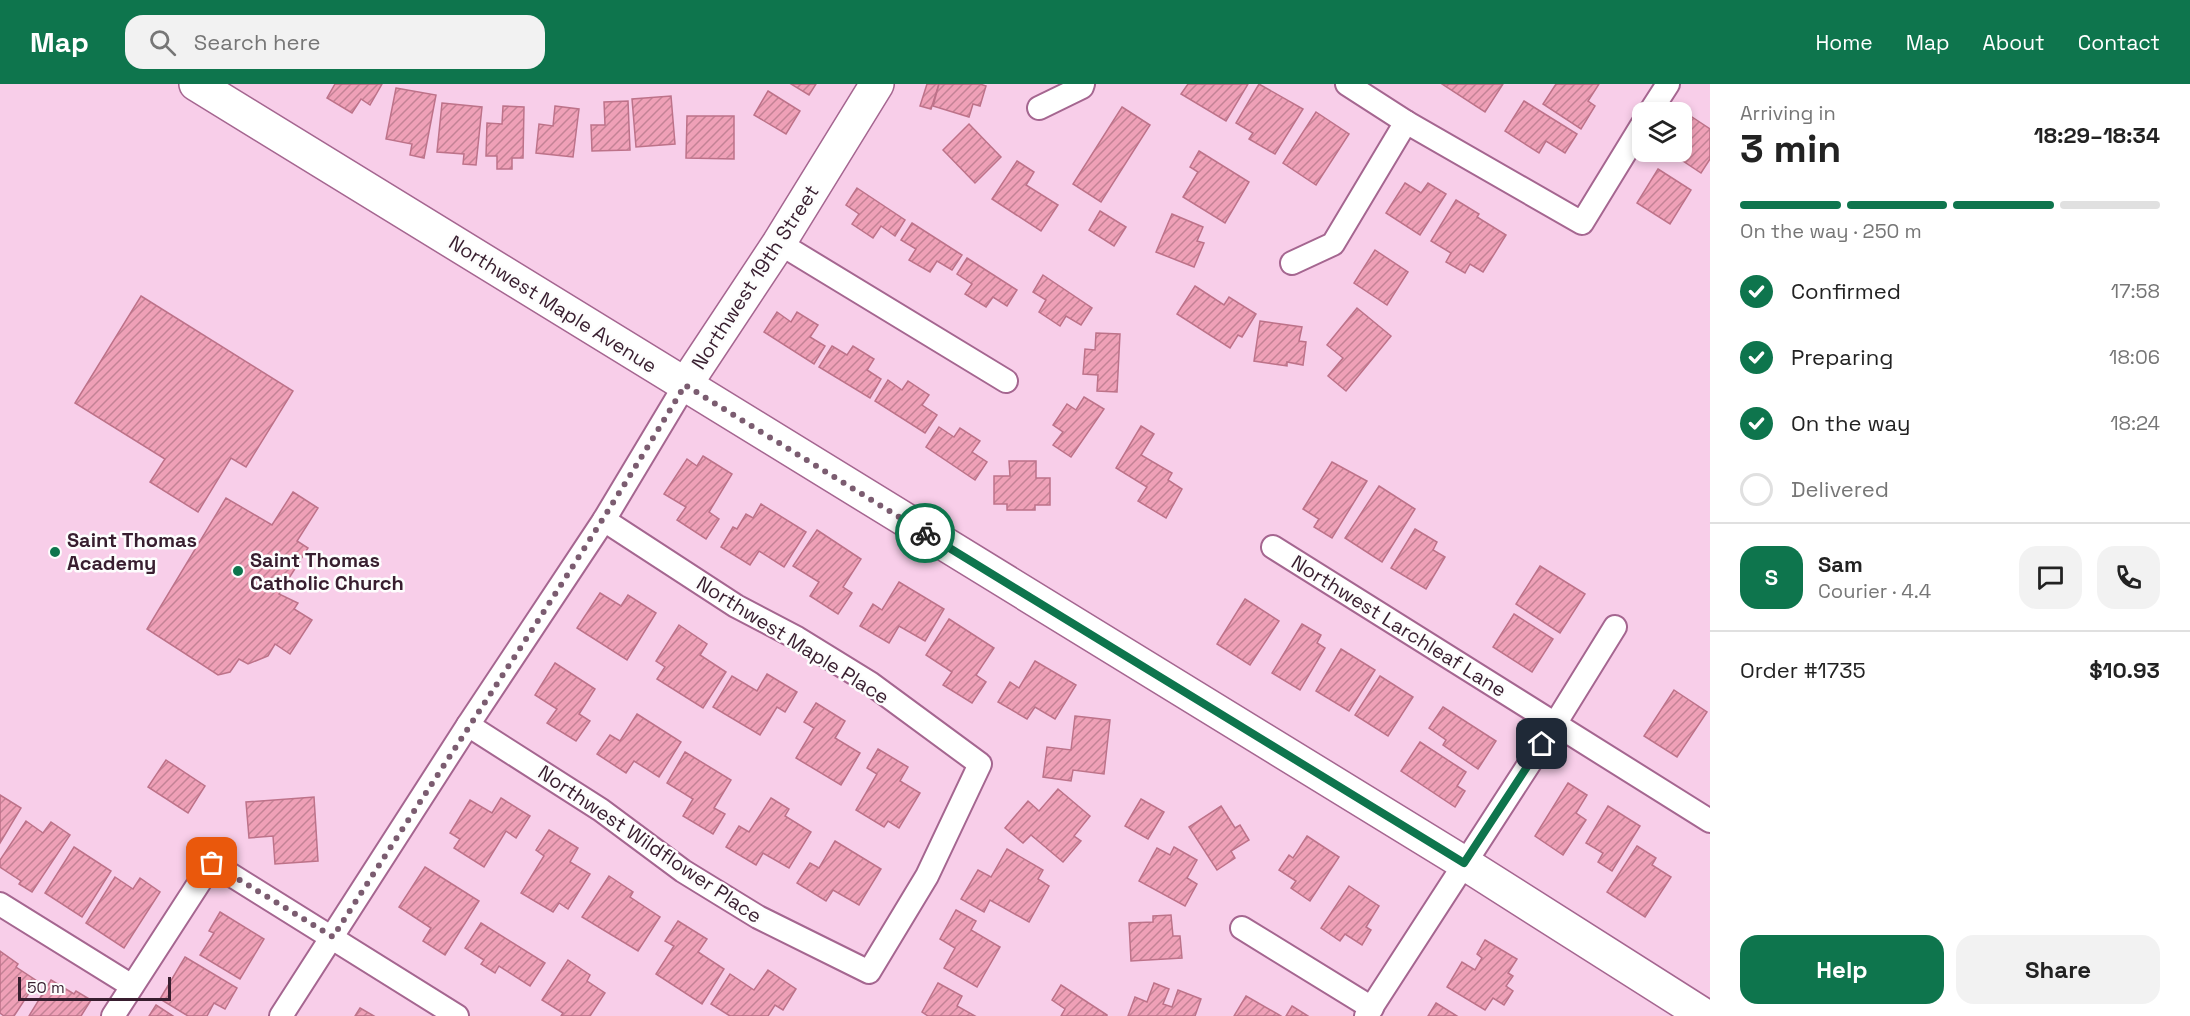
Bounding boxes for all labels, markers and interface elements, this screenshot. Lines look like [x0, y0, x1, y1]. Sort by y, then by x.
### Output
search box [125, 15, 545, 69]
text: Map [30, 24, 89, 60]
icon: search [146, 26, 179, 59]
text: Search here [194, 28, 321, 56]
text: Home [1815, 29, 1873, 56]
text: Map [1906, 29, 1950, 56]
text: About [1983, 29, 2045, 56]
text: Contact [2078, 29, 2160, 56]
text: Arriving in [1740, 100, 1836, 126]
map controls [1632, 102, 1692, 162]
button: layers [1632, 102, 1692, 162]
text: 18:29–18:34 [2034, 121, 2160, 149]
text: 3 min [1740, 124, 1841, 173]
street label: Northwest 19th Street [686, 180, 824, 374]
text: On the way · 250 m [1740, 218, 1922, 244]
street label: Northwest Maple Avenue [444, 229, 662, 379]
icon: check [1740, 275, 1773, 308]
text: Confirmed [1791, 277, 1901, 305]
text: 17:58 [2111, 278, 2160, 304]
icon: check [1740, 341, 1773, 374]
text: Preparing [1791, 343, 1893, 371]
text: 18:06 [2109, 344, 2160, 370]
icon: check [1740, 407, 1773, 440]
text: On the way [1791, 409, 1910, 437]
text: 18:24 [2110, 410, 2160, 436]
text: Delivered [1791, 475, 1889, 503]
courier [895, 503, 955, 563]
icon: bike [909, 517, 942, 550]
place label: Saint Thomas Academy [67, 527, 197, 576]
marker: Saint Thomas Academy [48, 545, 62, 559]
button: chat [2019, 546, 2082, 609]
button: phone [2097, 546, 2160, 609]
place label: Saint Thomas Catholic Church [250, 547, 404, 596]
street label: Northwest Larchleaf Lane [1287, 549, 1511, 703]
text: Sam [1818, 550, 1863, 578]
text: S [1765, 563, 1778, 591]
marker: Saint Thomas Catholic Church [231, 564, 245, 578]
street label: Northwest Maple Place [692, 570, 894, 710]
text: Courier · 4.4 [1818, 578, 1931, 604]
text: Order #1735 [1740, 656, 1866, 684]
text: $10.93 [2089, 656, 2160, 684]
pin [1516, 718, 1567, 769]
icon: home [1525, 727, 1558, 760]
street label: Northwest Wildflower Place [533, 759, 767, 929]
pin [186, 837, 237, 888]
icon: bag [195, 846, 228, 879]
button: Help [1740, 935, 1944, 1004]
button: Share [1956, 935, 2160, 1004]
scale bar [18, 974, 171, 1002]
text: 50 m [27, 977, 65, 998]

